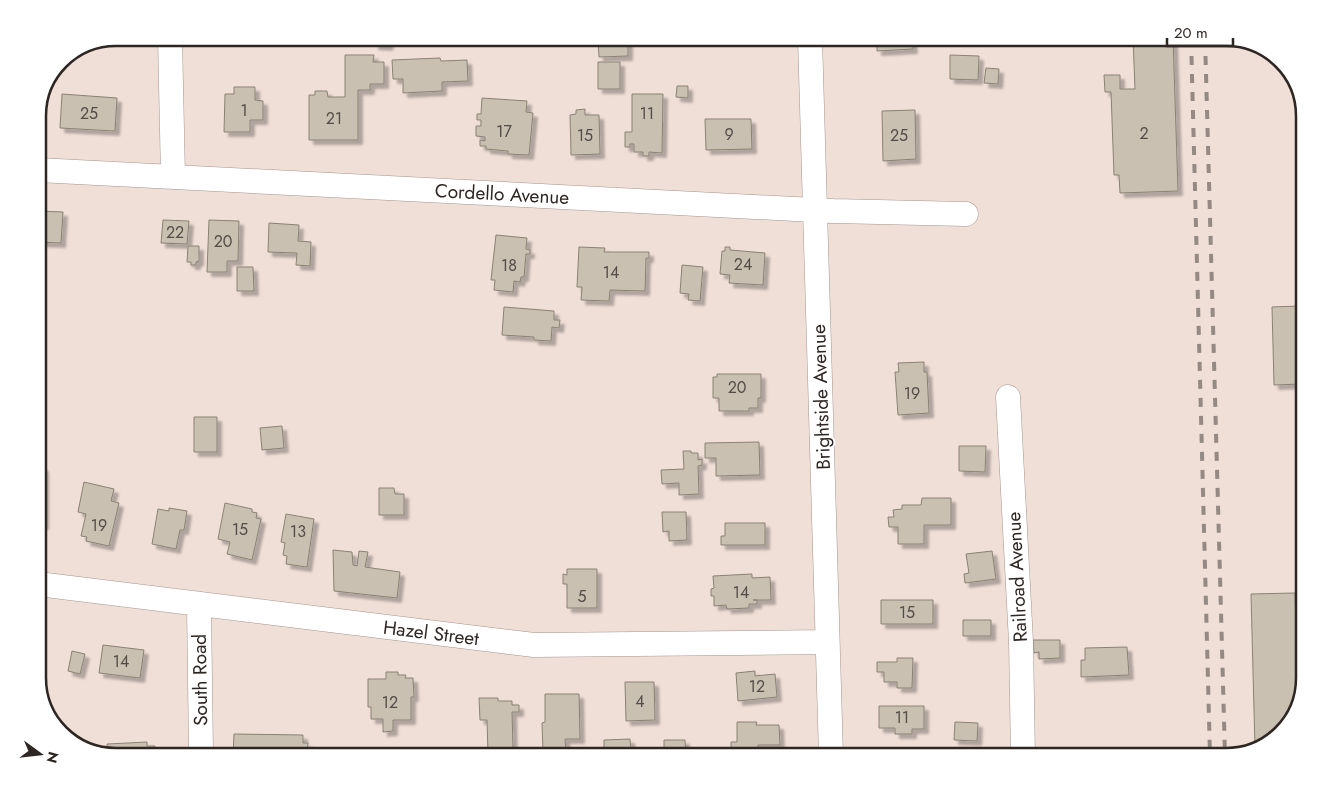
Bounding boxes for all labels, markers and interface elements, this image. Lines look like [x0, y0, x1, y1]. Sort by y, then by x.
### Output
scale bar [1167, 15, 1233, 47]
text: 20 m [1174, 22, 1208, 44]
house number: 1 [240, 99, 248, 122]
house number: 25 [80, 102, 98, 125]
house number: 11 [640, 102, 654, 125]
house number: 21 [326, 107, 342, 130]
house number: 17 [496, 120, 512, 143]
house number: 2 [1139, 122, 1149, 145]
house number: 9 [724, 123, 734, 146]
house number: 15 [577, 124, 593, 147]
house number: 25 [890, 124, 908, 147]
street label: Cordello Avenue [434, 177, 570, 211]
house number: 22 [166, 221, 184, 244]
house number: 20 [214, 230, 232, 253]
house number: 24 [734, 253, 752, 276]
house number: 18 [501, 254, 517, 277]
house number: 14 [603, 261, 619, 284]
street label: Brightside Avenue [805, 324, 837, 470]
house number: 20 [728, 376, 746, 399]
house number: 19 [904, 382, 920, 405]
street label: Railroad Avenue [1000, 511, 1034, 643]
house number: 19 [91, 514, 107, 537]
house number: 15 [232, 518, 248, 541]
house number: 13 [290, 520, 306, 543]
house number: 14 [733, 581, 749, 604]
house number: 5 [577, 585, 587, 608]
house number: 15 [899, 601, 915, 624]
street label: Hazel Street [382, 614, 481, 652]
street label: South Road [186, 634, 214, 726]
house number: 14 [113, 650, 129, 673]
house number: 12 [749, 675, 765, 698]
house number: 4 [635, 690, 645, 713]
house number: 12 [382, 691, 398, 714]
house number: 11 [895, 706, 909, 729]
north arrow [15, 729, 65, 779]
text: N [41, 749, 64, 765]

